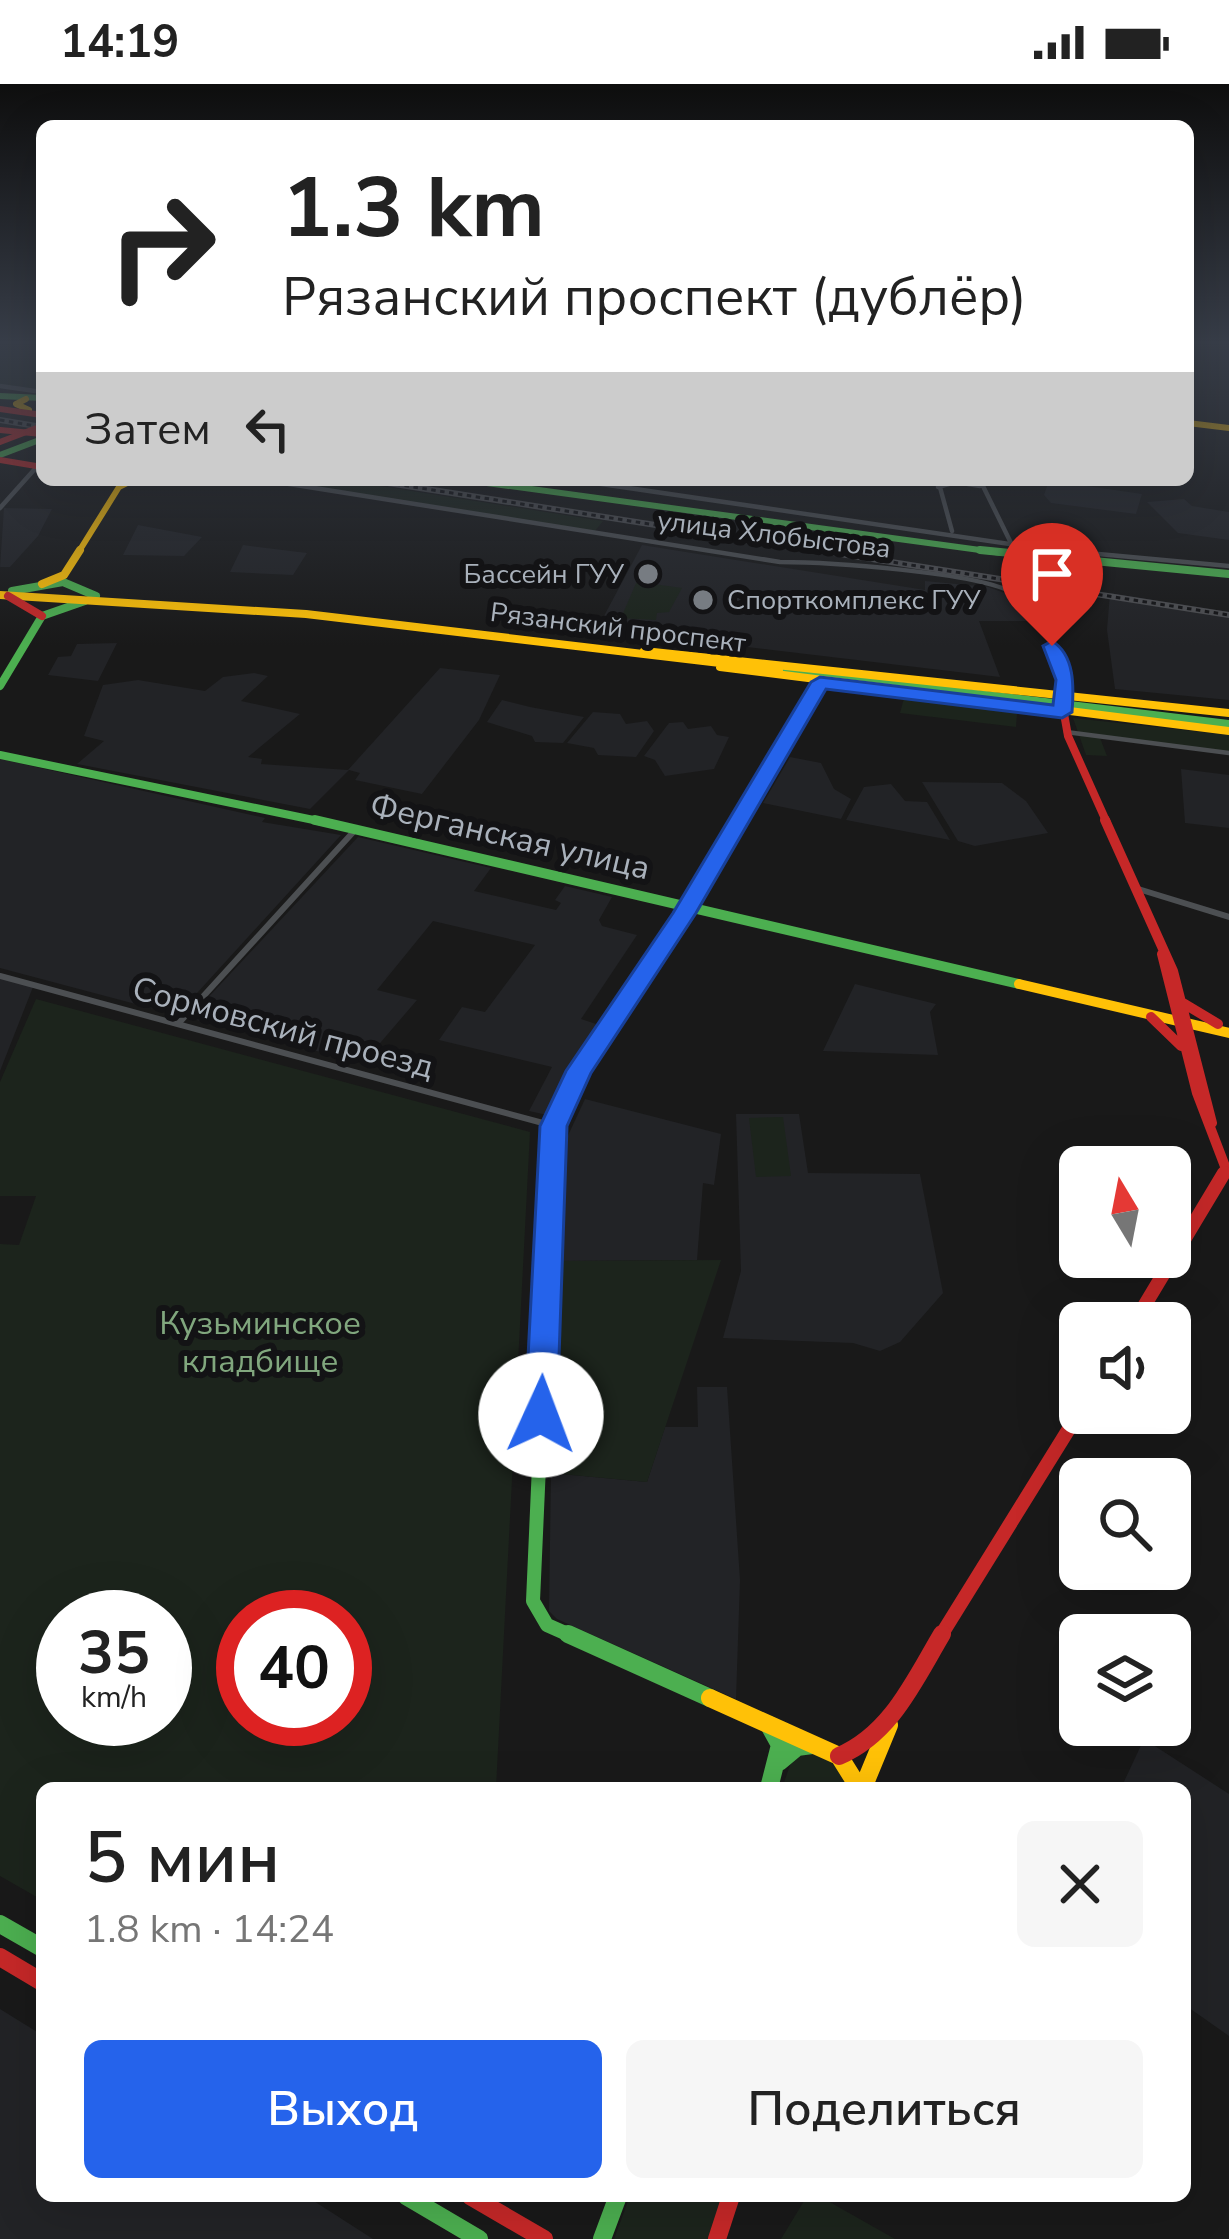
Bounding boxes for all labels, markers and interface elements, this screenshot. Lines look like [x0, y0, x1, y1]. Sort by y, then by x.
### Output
text: 14:19 [60, 12, 179, 73]
text: 1.3 km [282, 151, 545, 266]
icon: right [84, 168, 240, 324]
text: Рязанский проспект (дублёр) [282, 260, 1027, 334]
icon: left [235, 396, 301, 462]
text: Затем [84, 399, 211, 460]
street label: улица Хлобыстова [655, 502, 893, 568]
pin [1001, 523, 1103, 646]
icon: arrive [1019, 541, 1085, 607]
place label: Бассейн ГУУ [464, 556, 625, 593]
marker: Бассейн ГУУ [635, 561, 661, 587]
place label: Спорткомплекс ГУУ [727, 582, 981, 619]
marker: Спорткомплекс ГУУ [690, 587, 716, 613]
street label: Рязанский проспект [488, 594, 748, 662]
street label: Ферганская улица [366, 783, 654, 891]
street label: Сормовский проезд [127, 966, 439, 1090]
north arrow [1059, 1146, 1191, 1278]
map controls [1059, 1146, 1191, 1746]
park label: Кузьминское кладбище [159, 1301, 361, 1384]
button: sound [1059, 1302, 1191, 1434]
position arrow [478, 1352, 604, 1478]
button: search [1059, 1458, 1191, 1590]
speed limit sign: 40 [216, 1590, 372, 1746]
text: 35 [78, 1612, 150, 1694]
button: layers [1059, 1614, 1191, 1746]
text: km/h [81, 1677, 147, 1718]
text: 5 мин [84, 1809, 280, 1907]
button: close [1017, 1821, 1143, 1947]
text: 1.8 km · 14:24 [84, 1903, 334, 1956]
button: Выход [84, 2040, 602, 2178]
button: Поделиться [626, 2040, 1143, 2178]

